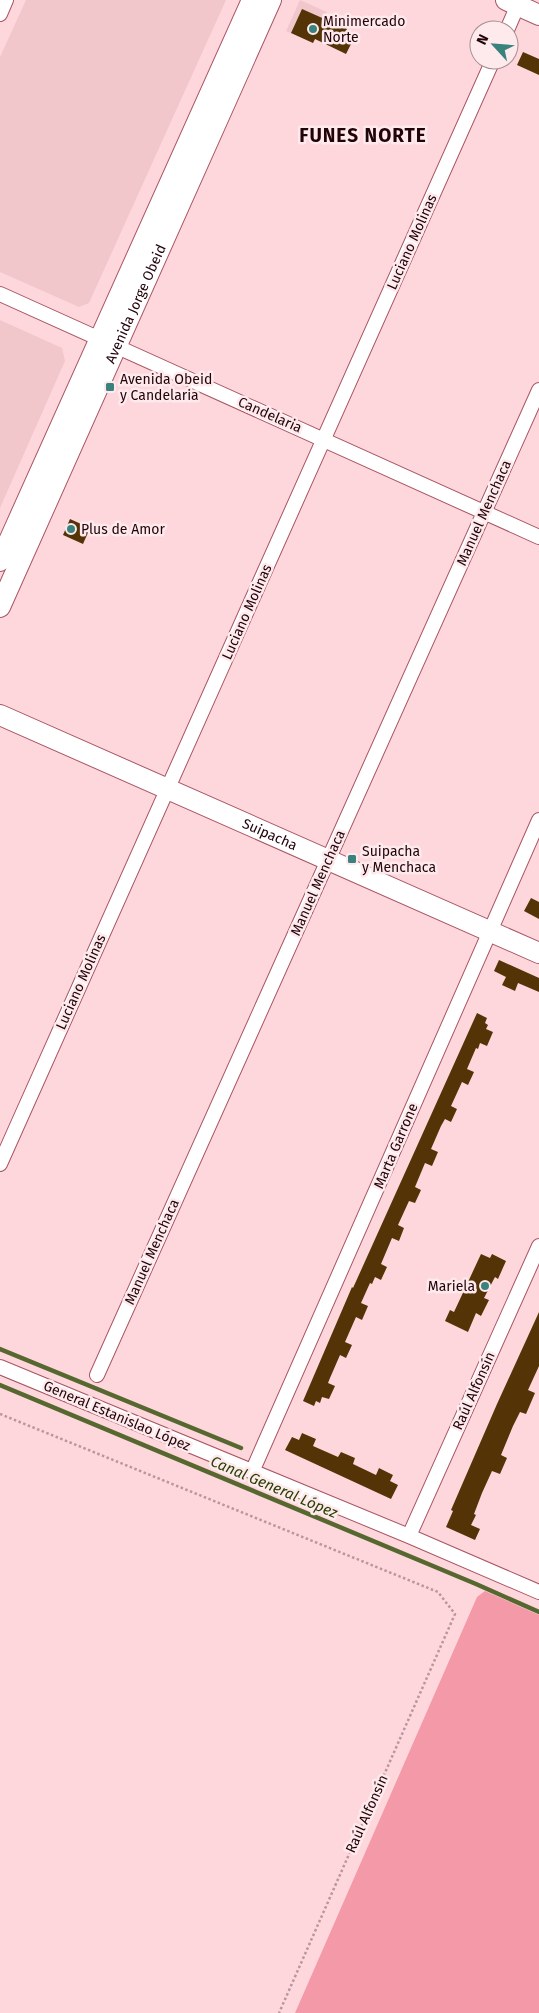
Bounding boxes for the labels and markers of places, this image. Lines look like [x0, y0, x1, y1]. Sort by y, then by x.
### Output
place label: Minimercado Norte [323, 13, 405, 46]
marker: Minimercado Norte [307, 23, 319, 35]
place label: Avenida Obeid y Candelaria [120, 371, 212, 404]
marker: Avenida Obeid y Candelaria [104, 381, 116, 393]
place label: Plus de Amor [81, 521, 165, 538]
marker: Plus de Amor [65, 523, 77, 535]
place label: Suipacha y Menchaca [362, 843, 436, 876]
marker: Suipacha y Menchaca [346, 853, 358, 865]
place label: Mariela [428, 1278, 475, 1295]
marker: Mariela [479, 1280, 491, 1292]

